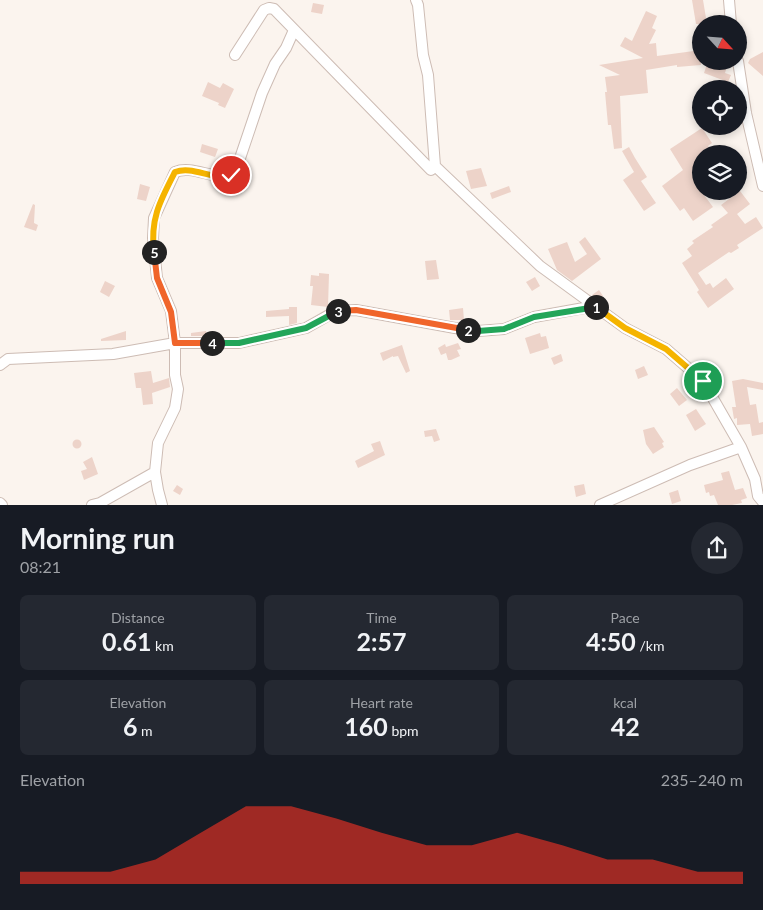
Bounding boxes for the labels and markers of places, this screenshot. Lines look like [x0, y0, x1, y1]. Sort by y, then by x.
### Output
pin [210, 154, 252, 196]
pin: 5 [142, 240, 166, 264]
pin: 1 [584, 294, 608, 320]
pin: 3 [326, 298, 350, 324]
pin: 2 [456, 318, 480, 342]
pin: 4 [200, 330, 224, 356]
pin [682, 360, 724, 402]

